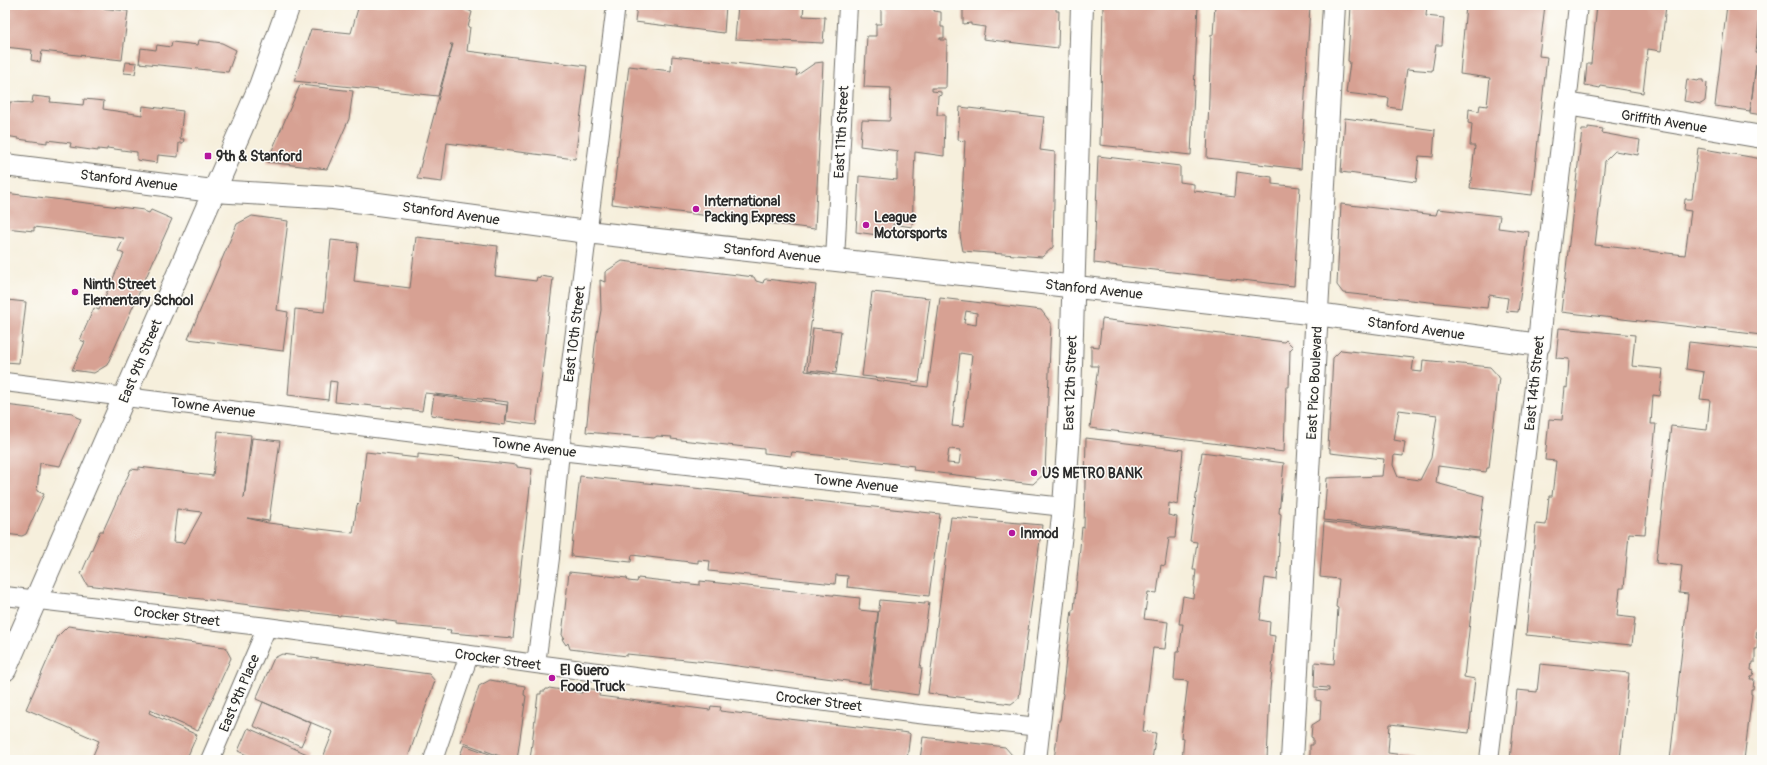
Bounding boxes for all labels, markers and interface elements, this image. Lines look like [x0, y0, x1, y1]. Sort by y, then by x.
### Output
street label: East 11th Street [831, 85, 852, 179]
street label: Griffith Avenue [1620, 106, 1708, 137]
place label: 9th & Stanford [216, 148, 302, 165]
marker: 9th & Stanford [203, 151, 213, 161]
street label: Stanford Avenue [79, 166, 179, 195]
place label: International Packing Express [704, 193, 796, 226]
street label: Stanford Avenue [401, 198, 501, 229]
marker: International Packing Express [691, 204, 701, 214]
place label: League Motorsports [874, 209, 948, 242]
marker: League Motorsports [861, 220, 871, 230]
street label: Stanford Avenue [722, 240, 822, 267]
place label: Ninth Street Elementary School [83, 276, 194, 309]
street label: Stanford Avenue [1044, 276, 1144, 303]
street label: East 10th Street [560, 285, 589, 383]
marker: Ninth Street Elementary School [70, 287, 80, 297]
street label: Stanford Avenue [1366, 313, 1466, 344]
street label: East 9th Street [115, 317, 166, 406]
street label: East Pico Boulevard [1303, 326, 1326, 440]
street label: East 14th Street [1521, 334, 1548, 431]
street label: East 12th Street [1060, 335, 1081, 431]
street label: Towne Avenue [170, 394, 256, 421]
street label: Towne Avenue [491, 434, 577, 461]
place label: US METRO BANK [1042, 465, 1143, 482]
marker: US METRO BANK [1029, 468, 1039, 478]
street label: Towne Avenue [813, 471, 899, 496]
place label: Inmod [1020, 525, 1059, 542]
marker: Inmod [1007, 528, 1017, 538]
street label: Crocker Street [133, 603, 221, 630]
street label: Crocker Street [454, 645, 542, 674]
street label: East 9th Place [215, 652, 263, 735]
place label: El Guero Food Truck [560, 662, 625, 695]
marker: El Guero Food Truck [547, 673, 557, 683]
street label: Crocker Street [775, 688, 863, 715]

